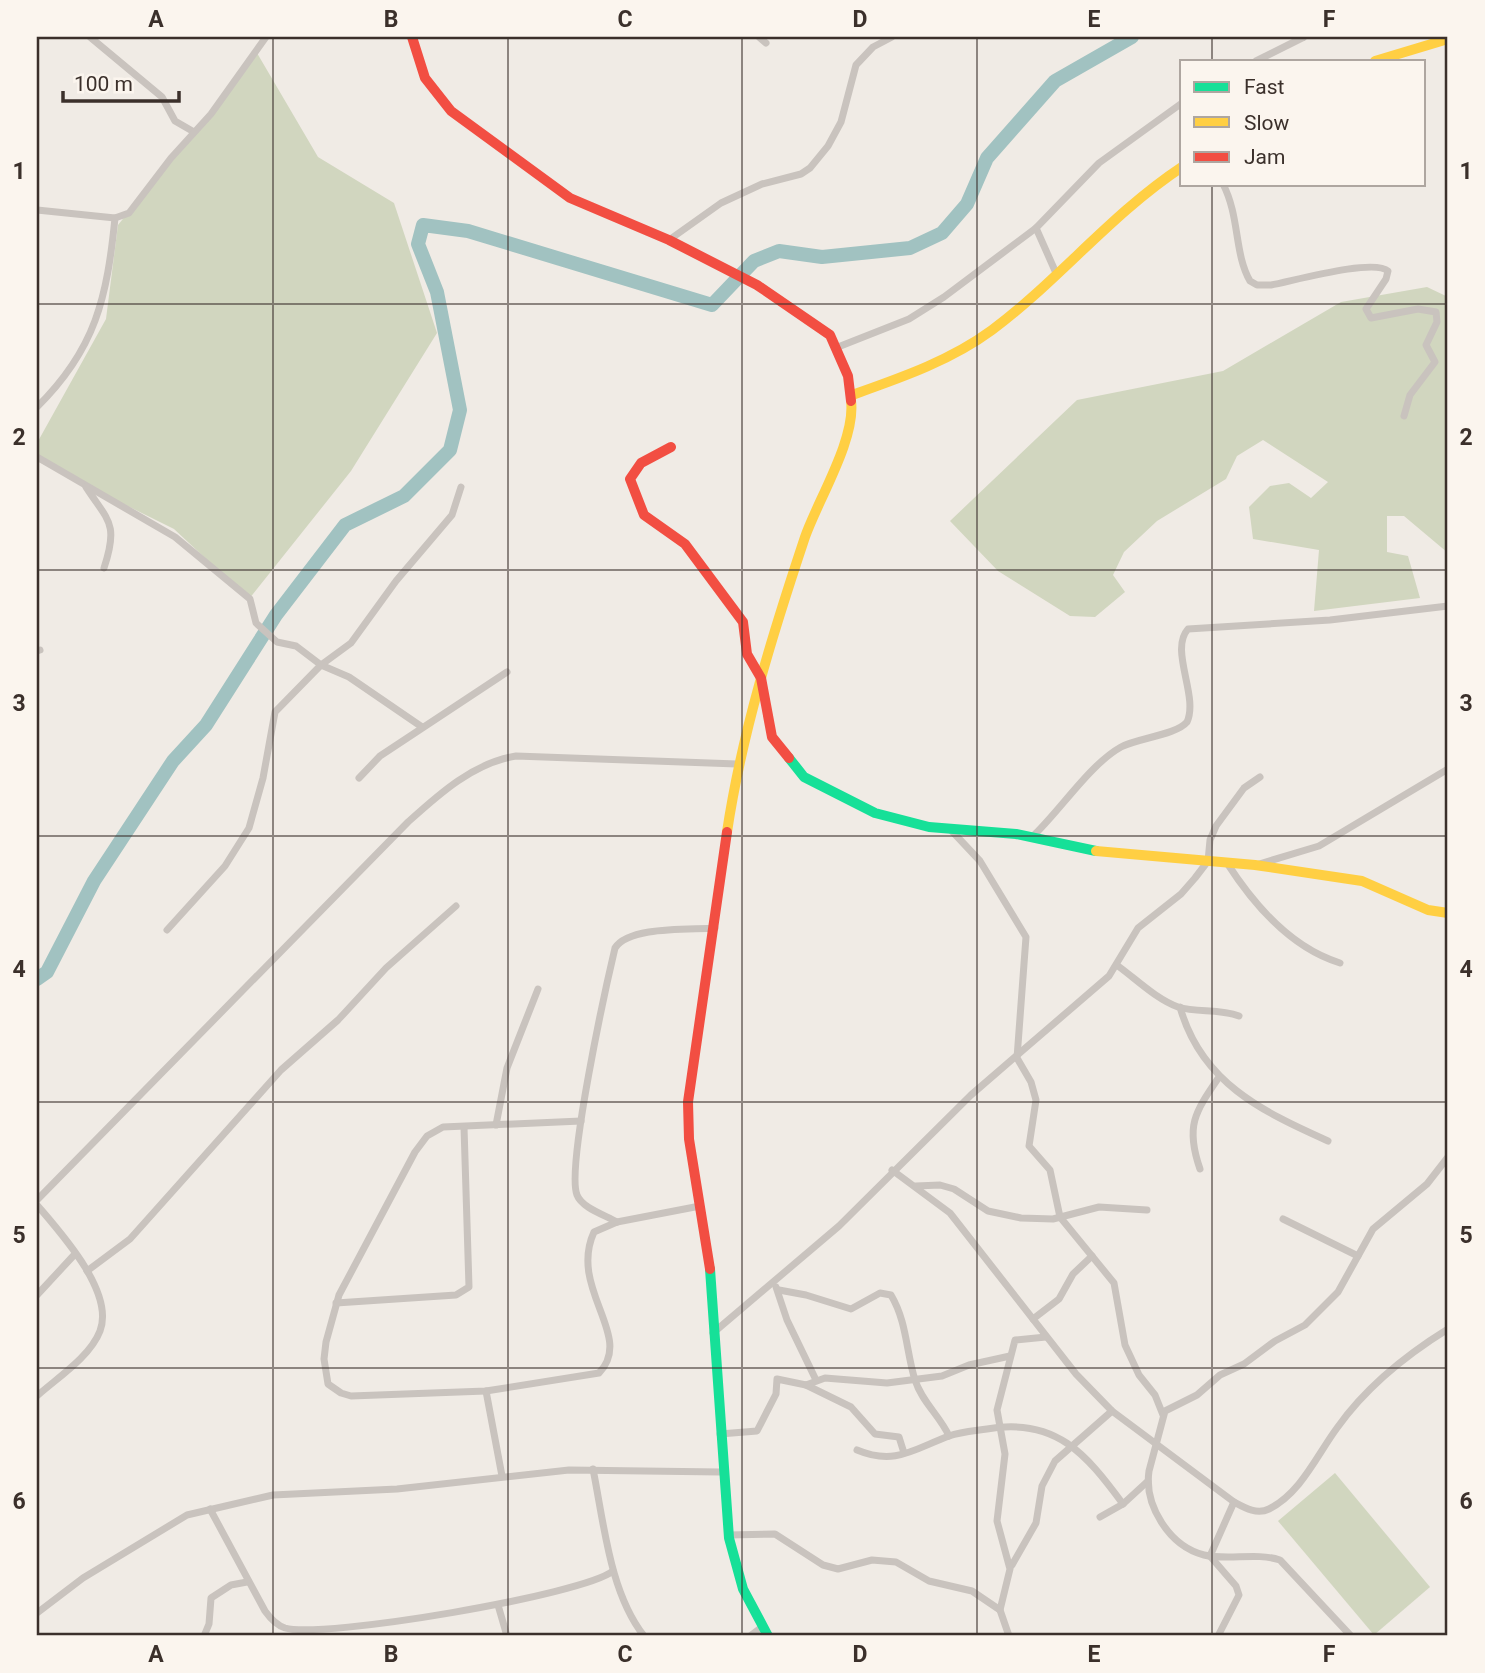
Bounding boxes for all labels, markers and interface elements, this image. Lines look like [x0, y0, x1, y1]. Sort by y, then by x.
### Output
text: A [148, 6, 164, 33]
text: B [384, 6, 398, 33]
text: C [617, 6, 633, 33]
text: D [853, 6, 867, 33]
text: E [1088, 6, 1101, 33]
text: F [1323, 6, 1336, 33]
scale bar [63, 60, 178, 104]
legend [1180, 60, 1426, 186]
text: 100 m [74, 72, 133, 96]
text: Fast [1244, 75, 1285, 99]
text: Slow [1244, 111, 1290, 135]
text: Jam [1244, 145, 1285, 169]
text: 1 [12, 158, 26, 185]
text: 1 [1459, 158, 1473, 185]
text: 2 [12, 424, 26, 451]
text: 2 [1459, 424, 1473, 451]
text: 3 [12, 690, 26, 717]
text: 3 [1459, 690, 1473, 717]
text: 4 [12, 956, 26, 983]
text: 4 [1459, 956, 1473, 983]
text: 5 [12, 1222, 26, 1249]
text: 5 [1459, 1222, 1473, 1249]
text: 6 [12, 1488, 26, 1515]
text: 6 [1459, 1488, 1473, 1515]
text: A [148, 1641, 164, 1668]
text: B [384, 1641, 398, 1668]
text: C [617, 1641, 633, 1668]
text: D [853, 1641, 867, 1668]
text: E [1088, 1641, 1101, 1668]
text: F [1323, 1641, 1336, 1668]

